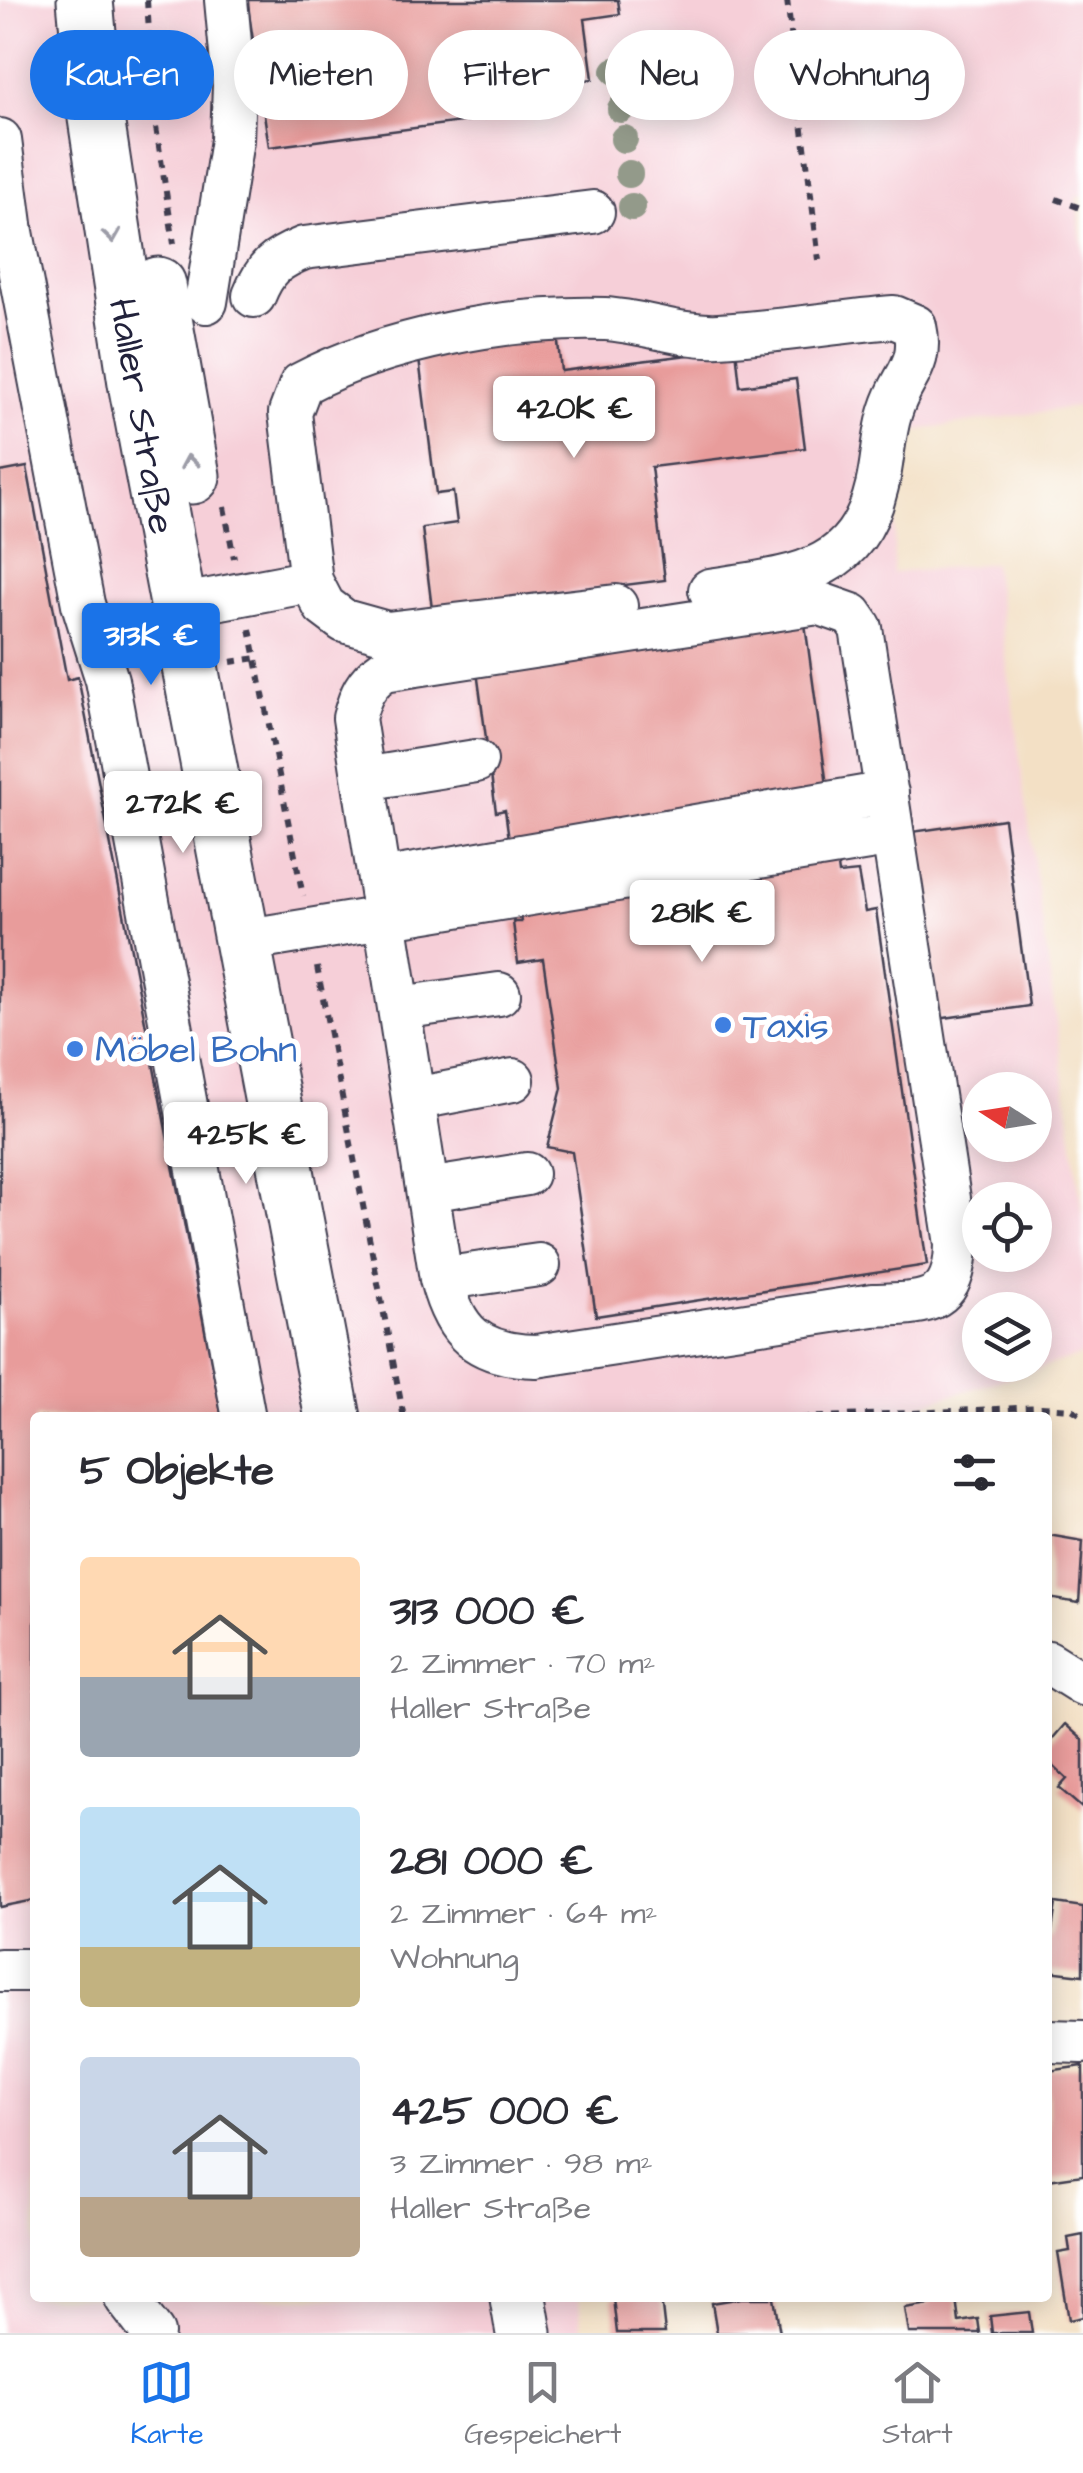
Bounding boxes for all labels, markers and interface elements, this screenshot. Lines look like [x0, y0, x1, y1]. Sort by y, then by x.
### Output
chip: Kaufen [30, 30, 214, 120]
chip: Mieten [234, 30, 408, 120]
chip: Filter [428, 30, 585, 120]
chip: Neu [605, 30, 734, 120]
chip: Wohnung [754, 30, 965, 120]
one-way arrow [101, 228, 122, 244]
street label: Haller Straße [95, 294, 187, 538]
pin: 420K € [493, 376, 655, 461]
text: 420K € [515, 386, 633, 431]
one-way arrow [179, 453, 200, 470]
pin: 313K € [70, 603, 232, 688]
text: 313K € [104, 613, 198, 658]
pin: 272K € [102, 771, 264, 856]
text: 272K € [126, 781, 240, 826]
pin: 281K € [621, 880, 783, 965]
text: 281K € [652, 890, 752, 935]
place label: Taxis [743, 1001, 829, 1053]
marker: Taxis [712, 1014, 734, 1036]
place label: Möbel Bohn [95, 1025, 297, 1077]
marker: Möbel Bohn [64, 1038, 86, 1060]
north arrow [962, 1072, 1052, 1162]
map controls [962, 1072, 1052, 1382]
pin: 425K € [165, 1102, 327, 1187]
text: 425K € [186, 1112, 306, 1157]
button: locate [962, 1182, 1052, 1272]
button: layers [962, 1292, 1052, 1382]
text: 5 Objekte [80, 1443, 274, 1501]
icon: filters [947, 1445, 1002, 1500]
text: 313 000 € [390, 1583, 585, 1641]
icon: home [160, 1597, 280, 1717]
text: 2 Zimmer · 70 m² [390, 1641, 656, 1686]
text: Haller Straße [390, 1686, 591, 1731]
text: 281 000 € [390, 1833, 593, 1891]
icon: home [160, 1847, 280, 1967]
text: 2 Zimmer · 64 m² [390, 1891, 658, 1936]
text: Wohnung [390, 1936, 519, 1981]
text: 425 000 € [390, 2083, 619, 2141]
icon: home [160, 2097, 280, 2217]
text: 3 Zimmer · 98 m² [390, 2141, 653, 2186]
text: Haller Straße [390, 2186, 591, 2231]
tab: Karte [130, 2355, 204, 2454]
tab: Gespeichert [464, 2355, 621, 2454]
tab: Start [882, 2355, 953, 2454]

